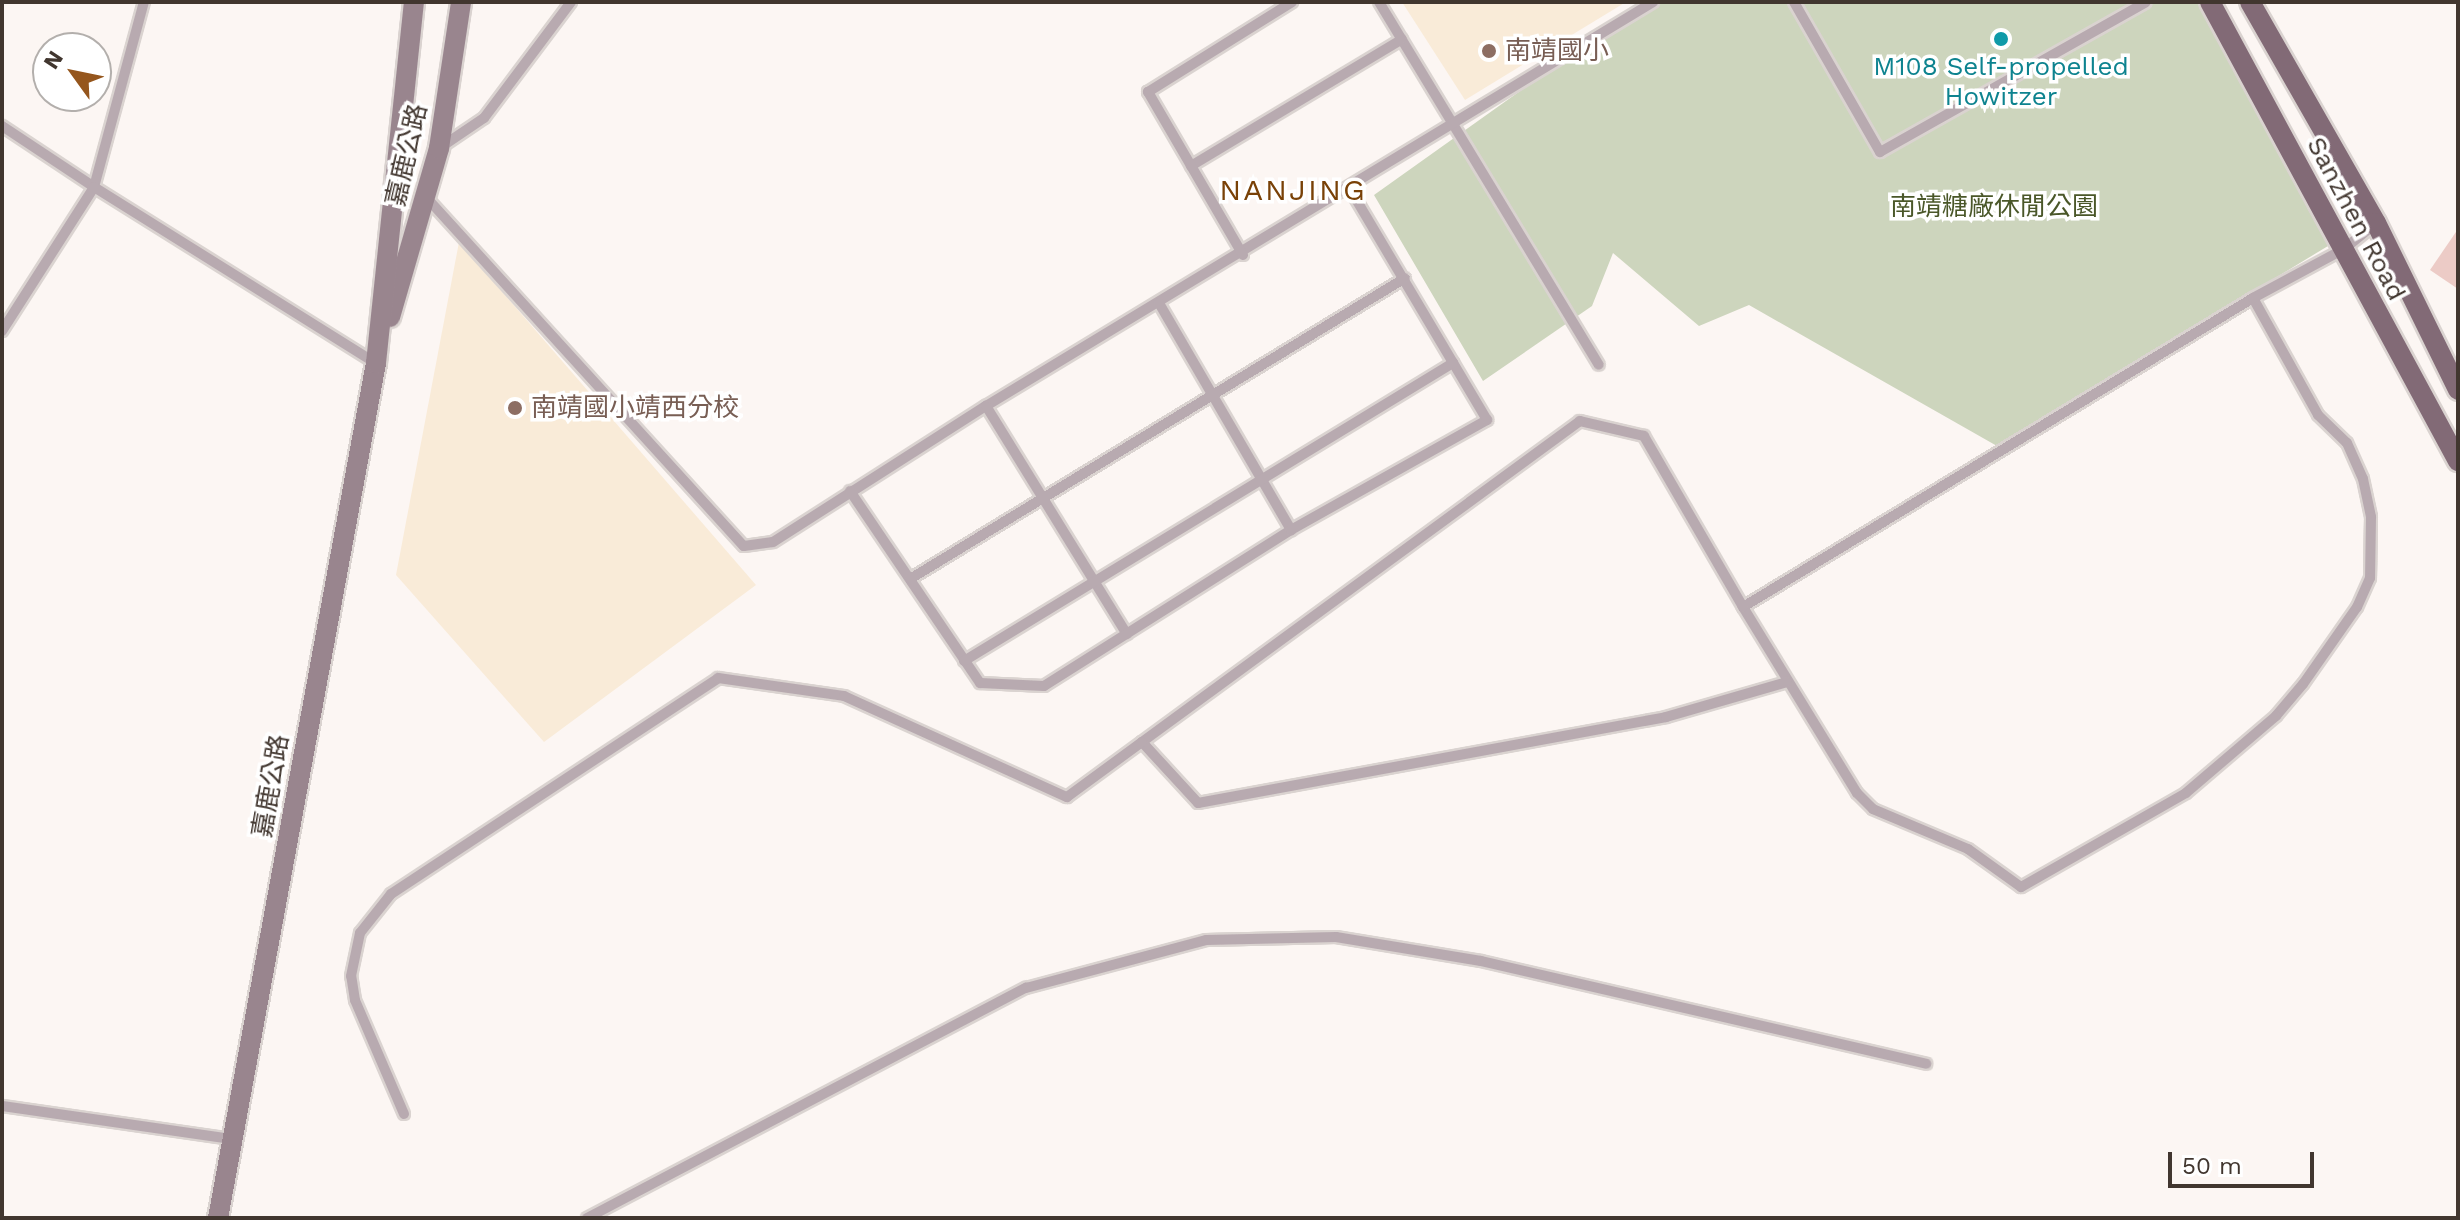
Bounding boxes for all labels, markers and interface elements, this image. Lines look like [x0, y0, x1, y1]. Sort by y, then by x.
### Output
marker: M108 Self-propelled Howitzer [1992, 30, 2010, 48]
north arrow [32, 32, 112, 112]
place label: 南靖國小 [1505, 35, 1609, 67]
marker: 南靖國小 [1480, 42, 1498, 60]
text: N [38, 46, 68, 73]
place label: M108 Self-propelled Howitzer [1873, 51, 2129, 112]
street label: 嘉鹿公路 [380, 101, 434, 209]
street label: Sanzhen Road [2300, 132, 2412, 306]
district label: NANJING [1219, 172, 1367, 208]
park label: 南靖糖廠休閒公園 [1890, 191, 2098, 223]
place label: 南靖國小靖西分校 [531, 392, 739, 424]
marker: 南靖國小靖西分校 [506, 399, 524, 417]
street label: 嘉鹿公路 [247, 732, 295, 840]
scale bar [2172, 1136, 2318, 1186]
text: 50 m [2182, 1152, 2242, 1180]

